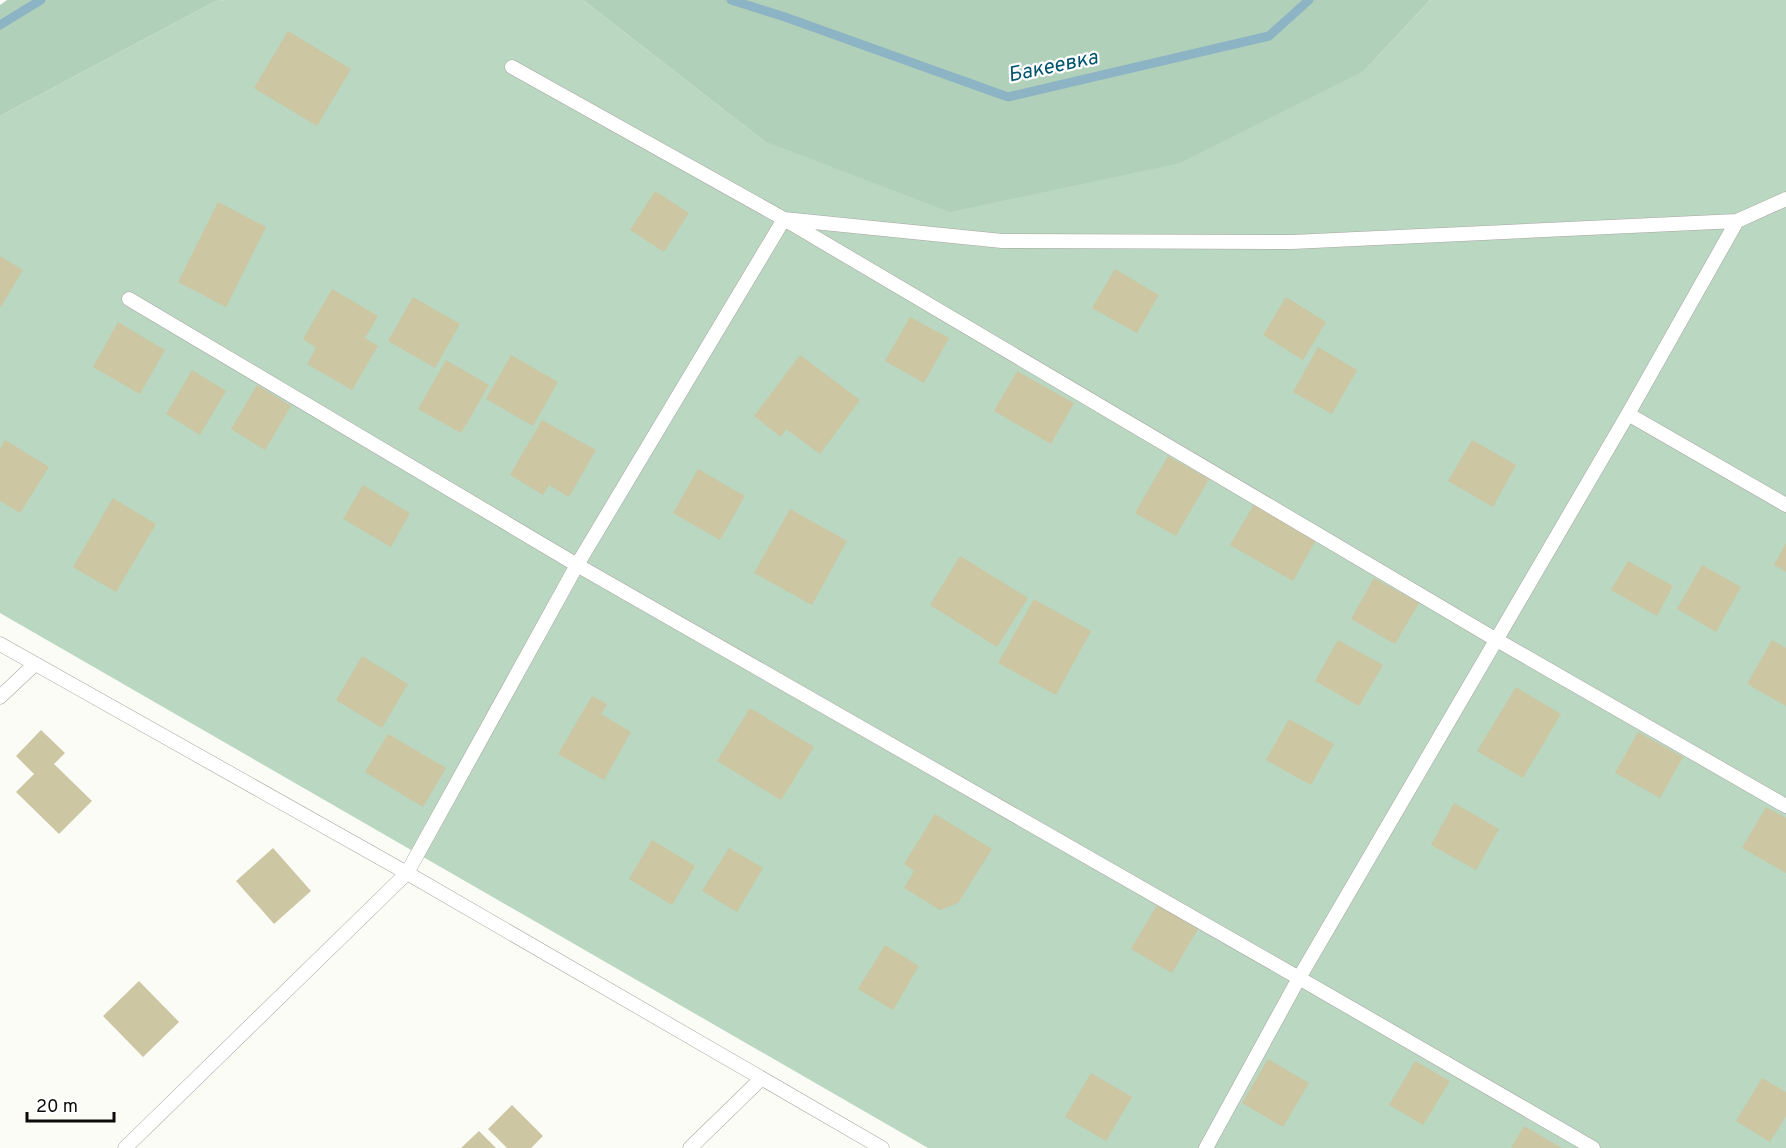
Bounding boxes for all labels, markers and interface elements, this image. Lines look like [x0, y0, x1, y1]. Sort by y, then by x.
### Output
water label: Бакеевка [1006, 44, 1101, 90]
scale bar [27, 1085, 114, 1123]
text: 20 m [36, 1096, 78, 1119]

